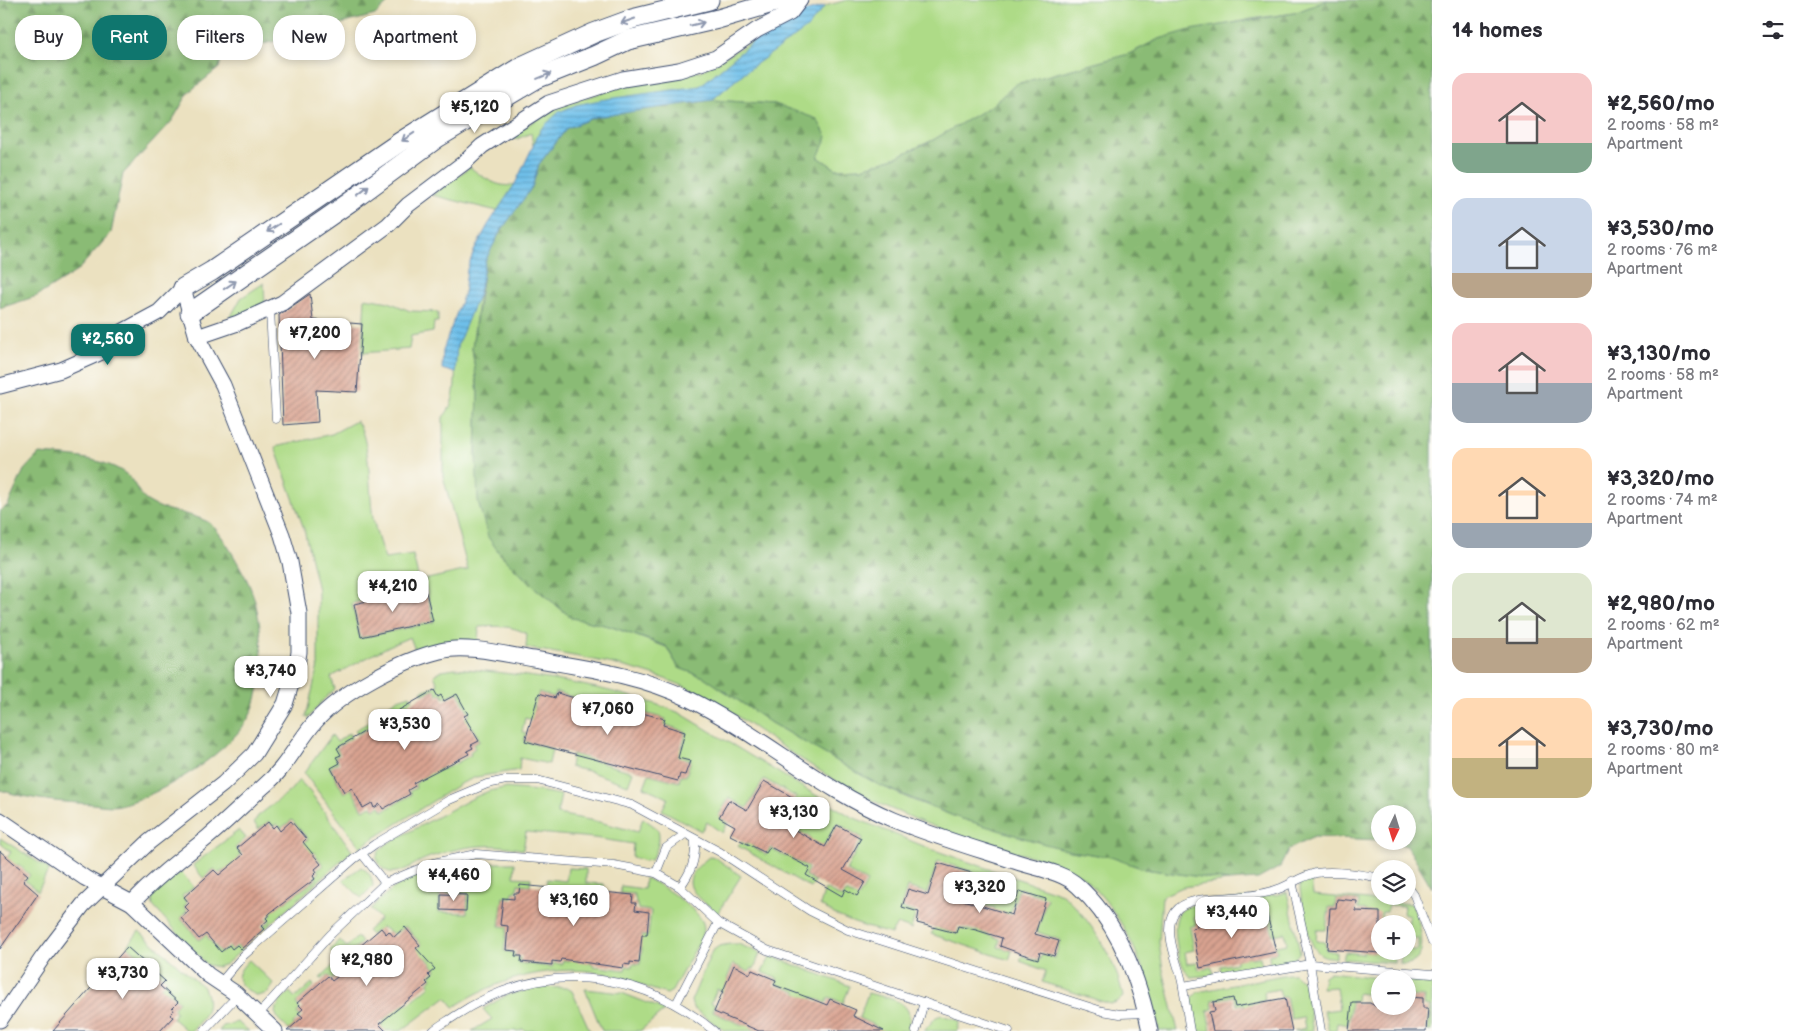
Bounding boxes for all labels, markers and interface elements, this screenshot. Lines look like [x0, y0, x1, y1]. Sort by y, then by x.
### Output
chip: Buy [15, 15, 82, 60]
chip: Rent [92, 15, 167, 60]
chip: Filters [177, 15, 263, 60]
chip: New [273, 15, 345, 60]
chip: Apartment [355, 15, 476, 60]
icon: filters [1759, 16, 1787, 44]
one-way arrow [621, 17, 636, 26]
text: 14 homes [1452, 18, 1543, 43]
one-way arrow [689, 19, 705, 28]
one-way arrow [536, 70, 551, 80]
text: ¥2,560/mo [1607, 91, 1715, 116]
pin: ¥5,120 [434, 92, 516, 134]
icon: home [1492, 93, 1552, 153]
text: ¥5,120 [451, 98, 499, 117]
text: 2 rooms · 58 m² [1607, 116, 1719, 135]
one-way arrow [401, 132, 415, 142]
text: Apartment [1607, 135, 1683, 154]
one-way arrow [356, 186, 369, 197]
text: ¥3,530/mo [1607, 216, 1714, 241]
icon: home [1492, 218, 1552, 278]
one-way arrow [266, 223, 280, 233]
text: 2 rooms · 76 m² [1607, 241, 1718, 260]
text: Apartment [1607, 260, 1683, 279]
one-way arrow [223, 280, 237, 290]
pin: ¥7,200 [274, 318, 356, 360]
pin: ¥2,560 [67, 324, 149, 366]
text: ¥7,200 [289, 324, 341, 343]
text: ¥2,560 [82, 330, 134, 349]
text: ¥3,130/mo [1607, 341, 1711, 366]
icon: home [1492, 343, 1552, 403]
text: 2 rooms · 58 m² [1607, 366, 1719, 385]
text: Apartment [1607, 385, 1683, 404]
text: ¥3,320/mo [1607, 466, 1714, 491]
icon: home [1492, 468, 1552, 528]
text: 2 rooms · 74 m² [1607, 491, 1718, 510]
text: Apartment [1607, 510, 1683, 529]
pin: ¥4,210 [352, 570, 434, 613]
text: ¥4,210 [369, 577, 417, 596]
text: ¥2,980/mo [1607, 591, 1715, 616]
icon: home [1492, 593, 1552, 653]
text: 2 rooms · 62 m² [1607, 616, 1720, 635]
text: Apartment [1607, 635, 1683, 654]
pin: ¥3,740 [230, 656, 312, 698]
text: ¥3,740 [246, 662, 296, 681]
pin: ¥7,060 [567, 694, 649, 736]
text: ¥7,060 [582, 700, 634, 719]
pin: ¥3,530 [364, 708, 446, 751]
text: ¥3,530 [379, 715, 431, 734]
text: ¥3,730/mo [1607, 716, 1714, 741]
icon: home [1492, 718, 1552, 778]
text: 2 rooms · 80 m² [1607, 741, 1719, 760]
text: Apartment [1607, 760, 1683, 779]
pin: ¥3,130 [753, 796, 835, 839]
text: ¥3,130 [770, 803, 818, 822]
north arrow [1371, 805, 1416, 850]
map controls [1371, 805, 1416, 1015]
pin: ¥4,460 [413, 860, 495, 902]
button: layers [1371, 860, 1416, 905]
text: ¥4,460 [428, 866, 480, 885]
pin: ¥3,320 [939, 872, 1021, 914]
text: ¥3,320 [954, 878, 1006, 897]
pin: ¥3,160 [533, 884, 615, 927]
text: ¥3,160 [549, 891, 599, 910]
pin: ¥3,440 [1191, 896, 1273, 939]
text: ¥3,440 [1206, 903, 1258, 922]
button: + [1371, 915, 1416, 960]
pin: ¥2,980 [326, 944, 408, 987]
text: ¥2,980 [341, 951, 393, 970]
pin: ¥3,730 [82, 958, 164, 1000]
text: ¥3,730 [98, 964, 148, 983]
button: − [1371, 970, 1416, 1015]

